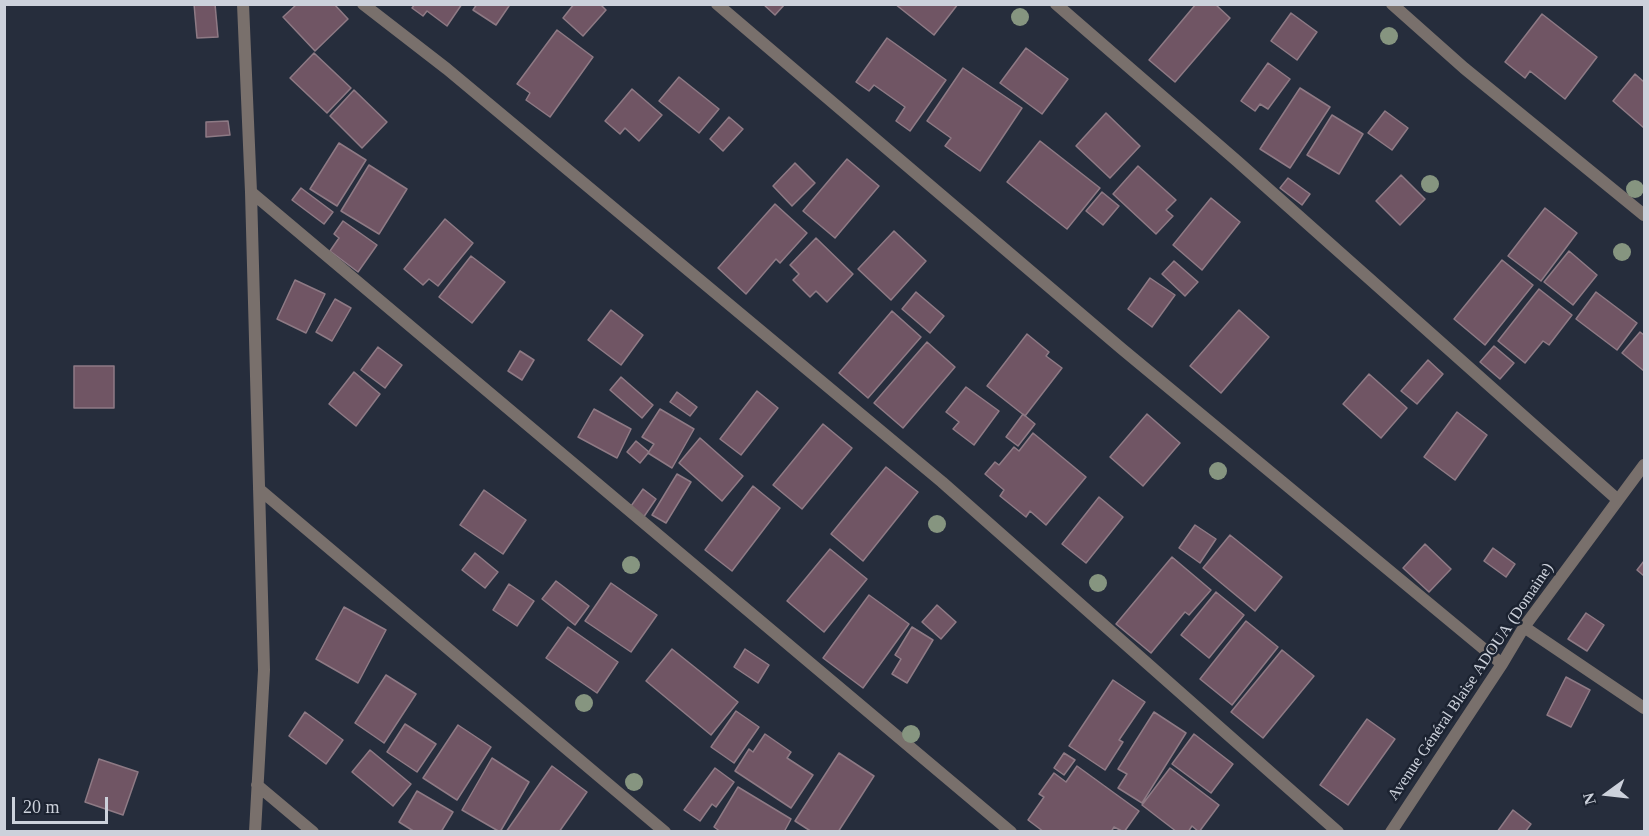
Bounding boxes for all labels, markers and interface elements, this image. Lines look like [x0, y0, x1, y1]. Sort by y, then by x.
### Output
street label: Avenue Général Blaise ADOUA (Domaine) [1384, 560, 1558, 804]
north arrow [1577, 764, 1637, 824]
scale bar [15, 785, 111, 823]
text: N [1579, 791, 1599, 807]
text: 20 m [23, 797, 60, 817]

